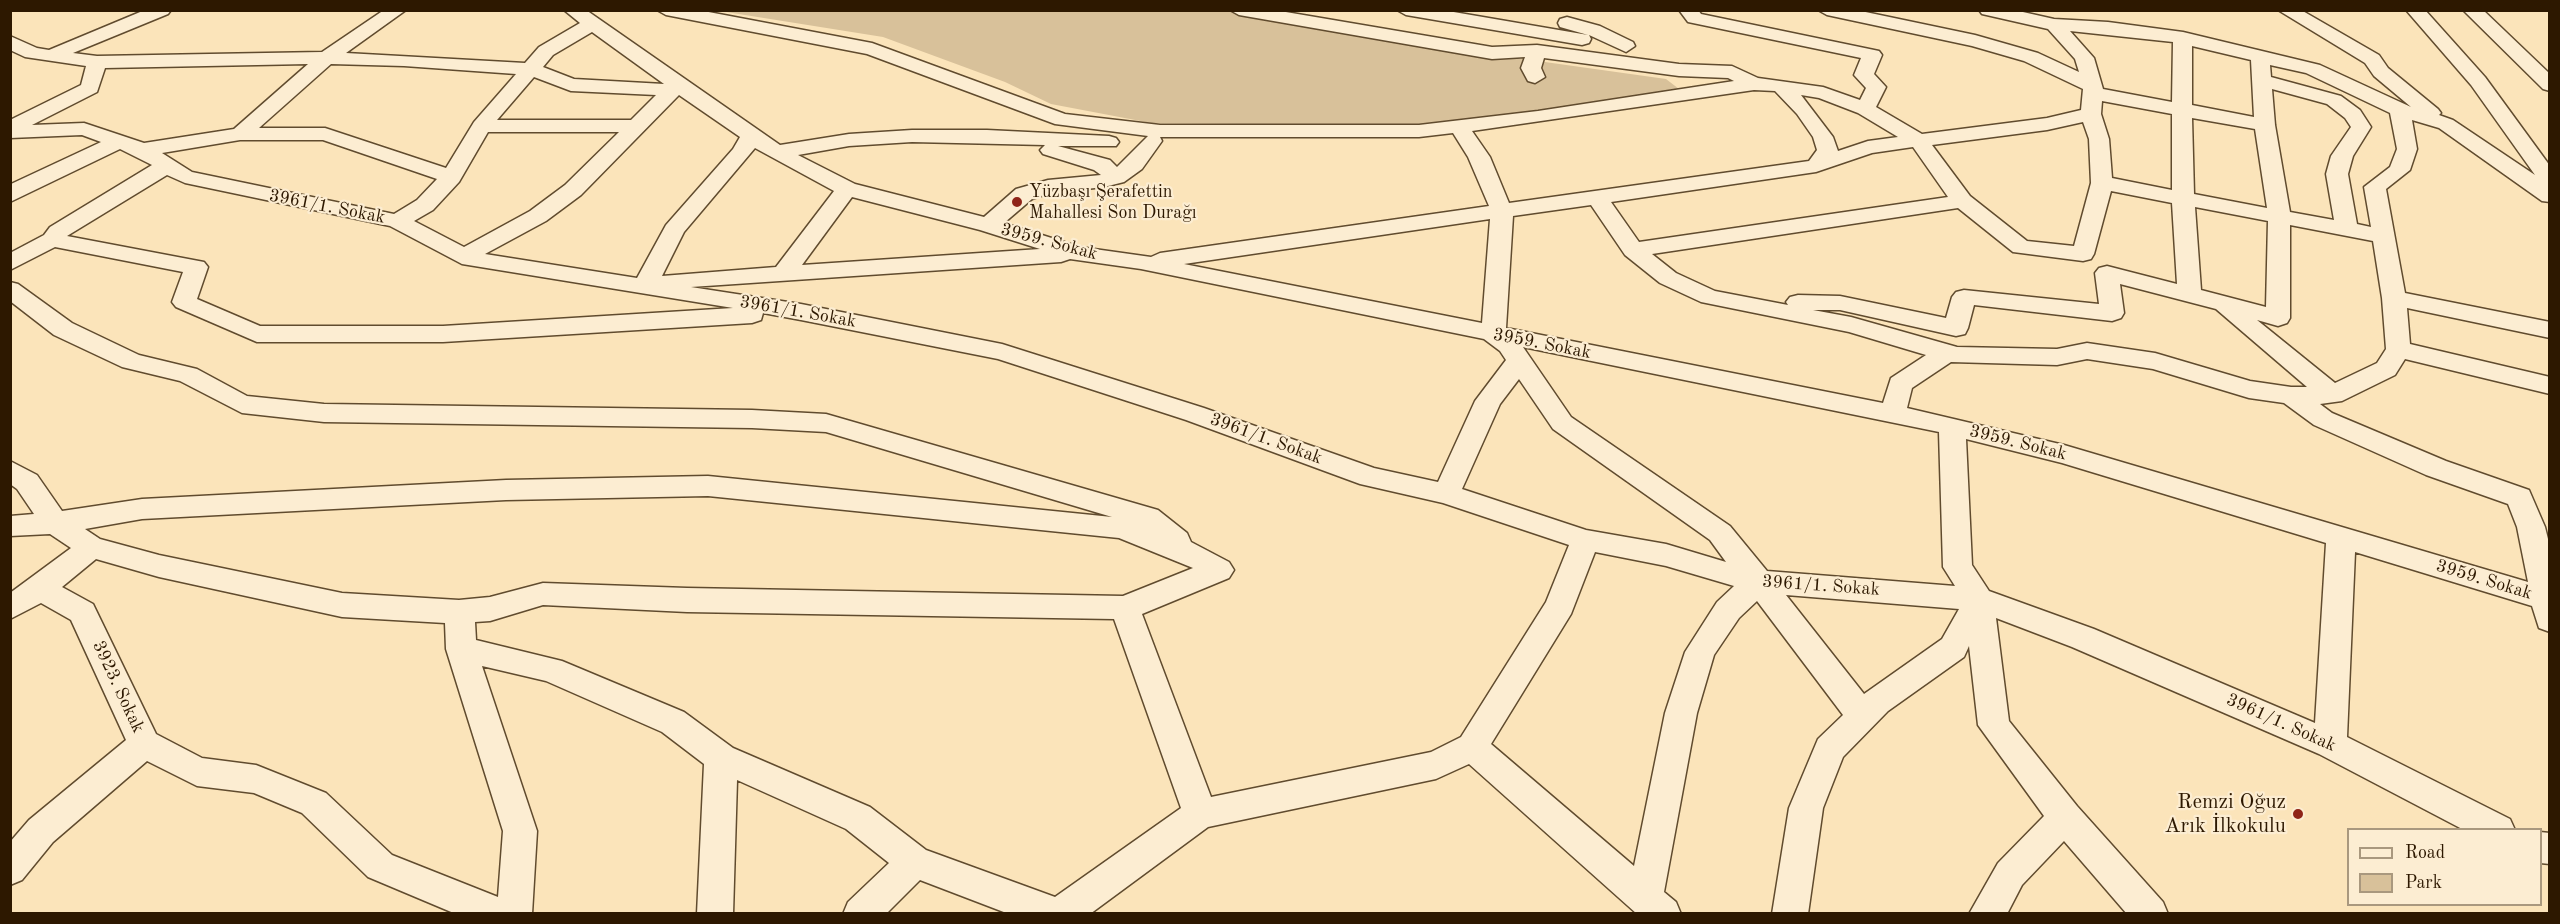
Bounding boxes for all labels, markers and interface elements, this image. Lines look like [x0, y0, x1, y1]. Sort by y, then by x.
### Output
place label: Yüzbaşı Şerafettin Mahallesi Son Durağı [1029, 181, 1197, 224]
street label: 3961/1. Sokak [267, 185, 387, 229]
marker: Yüzbaşı Şerafettin Mahallesi Son Durağı [1010, 195, 1024, 209]
street label: 3959. Sokak [998, 219, 1100, 265]
street label: 3961/1. Sokak [738, 291, 858, 333]
street label: 3959. Sokak [1491, 324, 1593, 364]
street label: 3961/1. Sokak [1207, 409, 1325, 469]
street label: 3959. Sokak [1967, 420, 2069, 466]
street label: 3959. Sokak [2433, 555, 2535, 605]
street label: 3961/1. Sokak [1761, 571, 1881, 601]
street label: 3923. Sokak [87, 637, 149, 737]
street label: 3961/1. Sokak [2223, 689, 2339, 757]
place label: Remzi Oğuz Arık İlkokulu [2165, 789, 2286, 839]
marker: Remzi Oğuz Arık İlkokulu [2291, 807, 2305, 821]
legend [2347, 828, 2542, 906]
text: Road [2405, 844, 2445, 862]
text: Park [2405, 874, 2442, 892]

